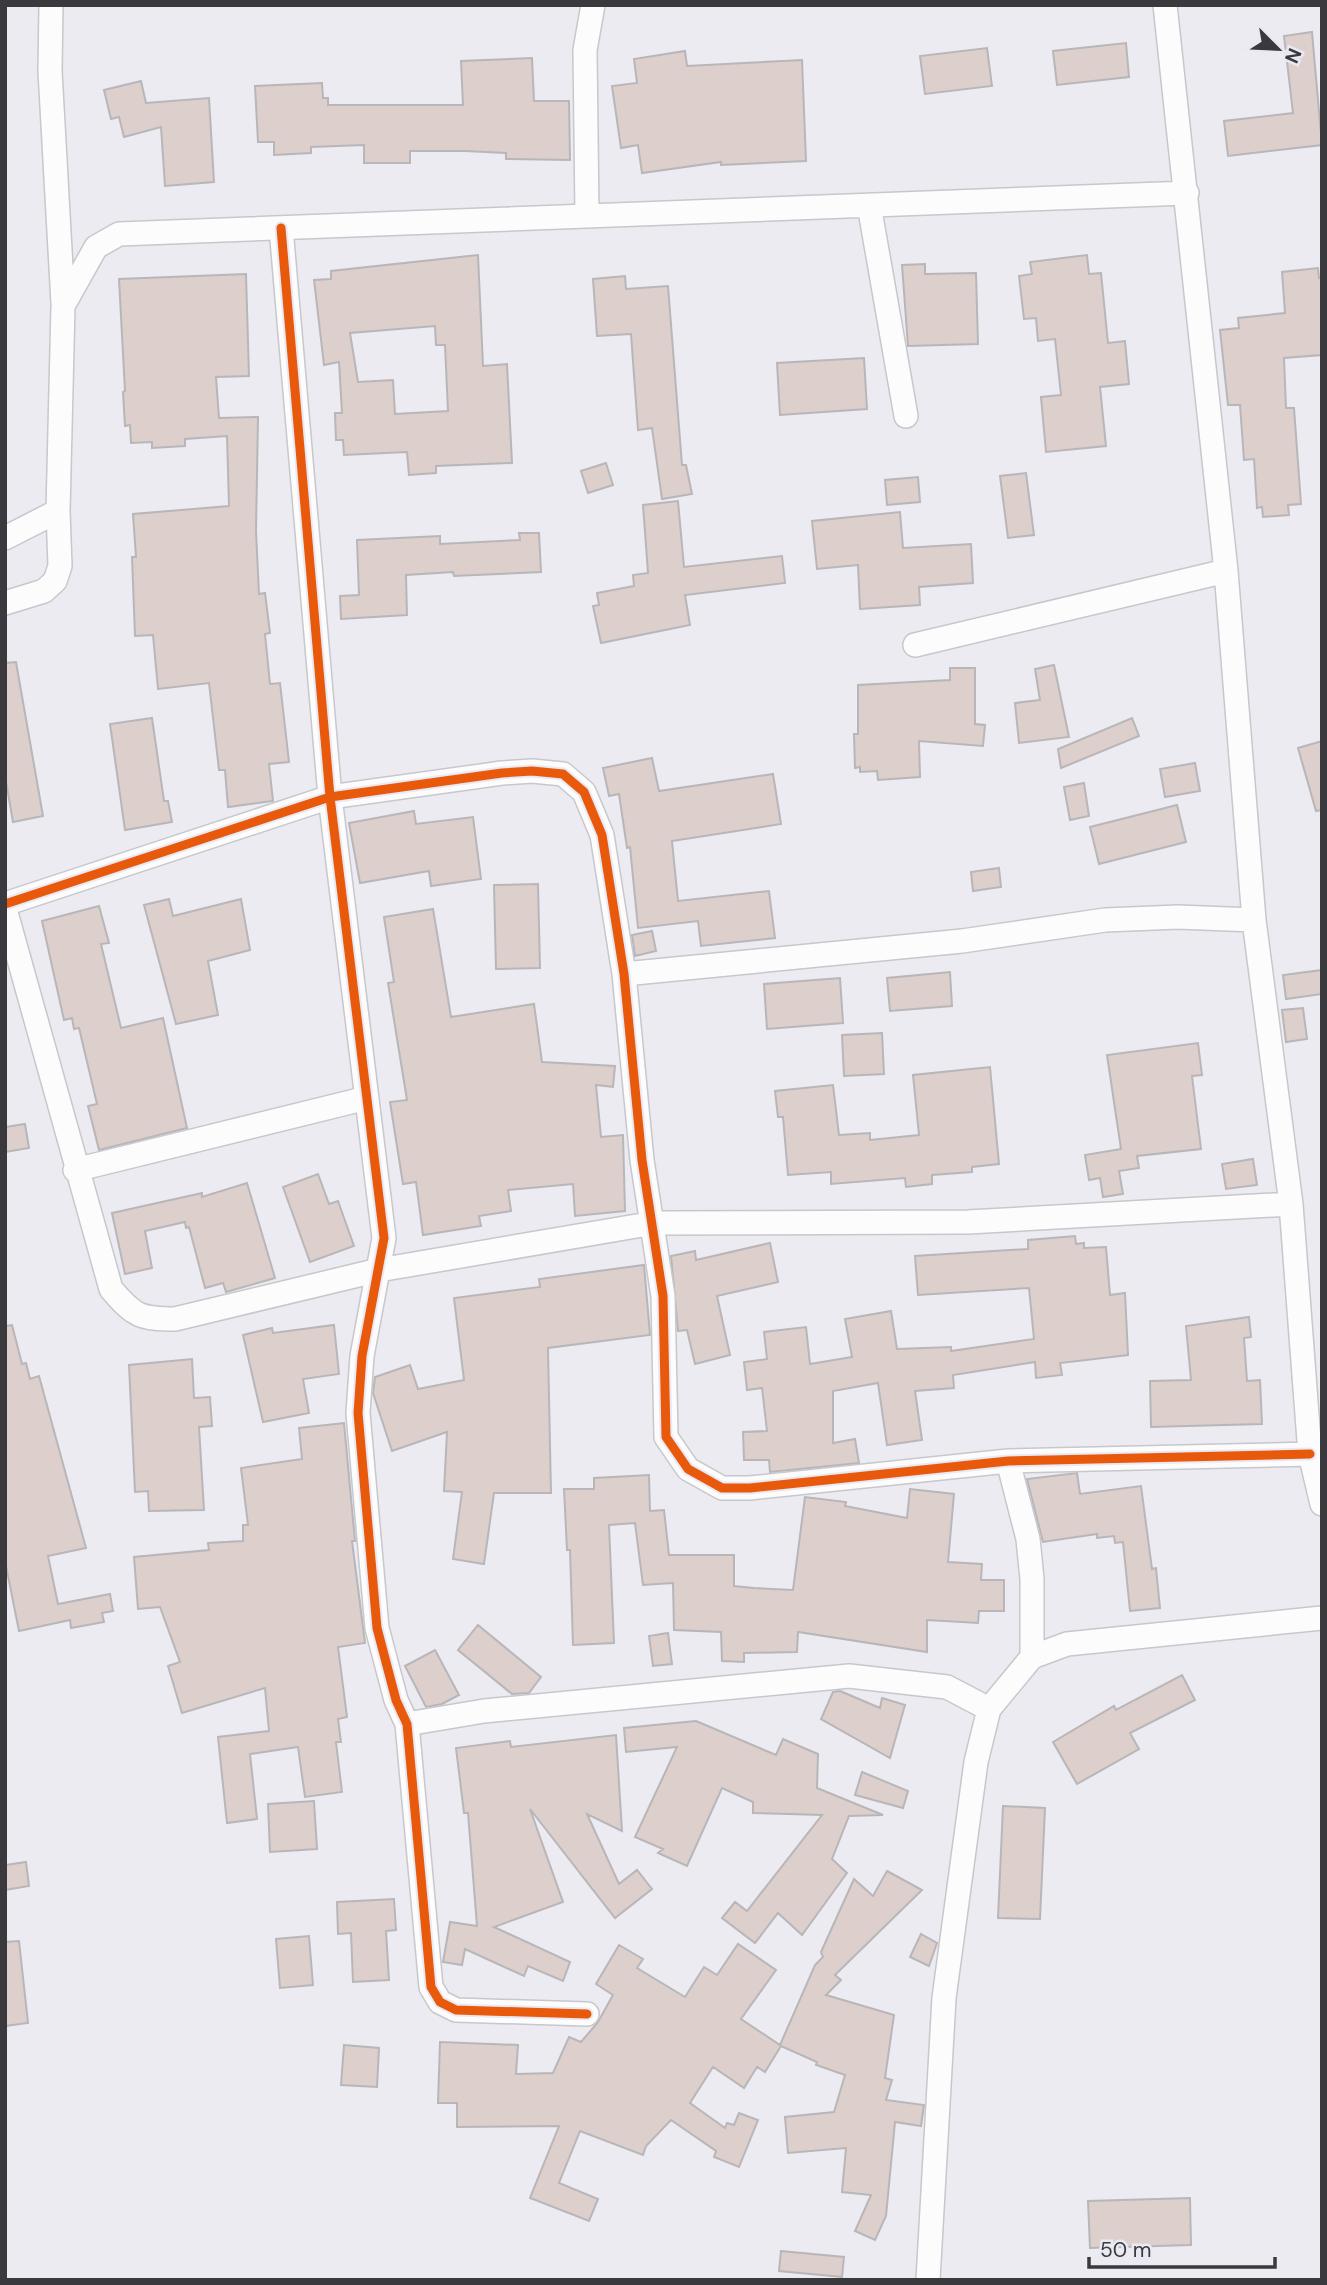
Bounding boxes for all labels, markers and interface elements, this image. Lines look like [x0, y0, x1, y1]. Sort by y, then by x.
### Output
north arrow [1243, 14, 1313, 84]
text: N [1279, 44, 1307, 67]
scale bar [1089, 2226, 1274, 2270]
text: 50 m [1100, 2236, 1151, 2264]

